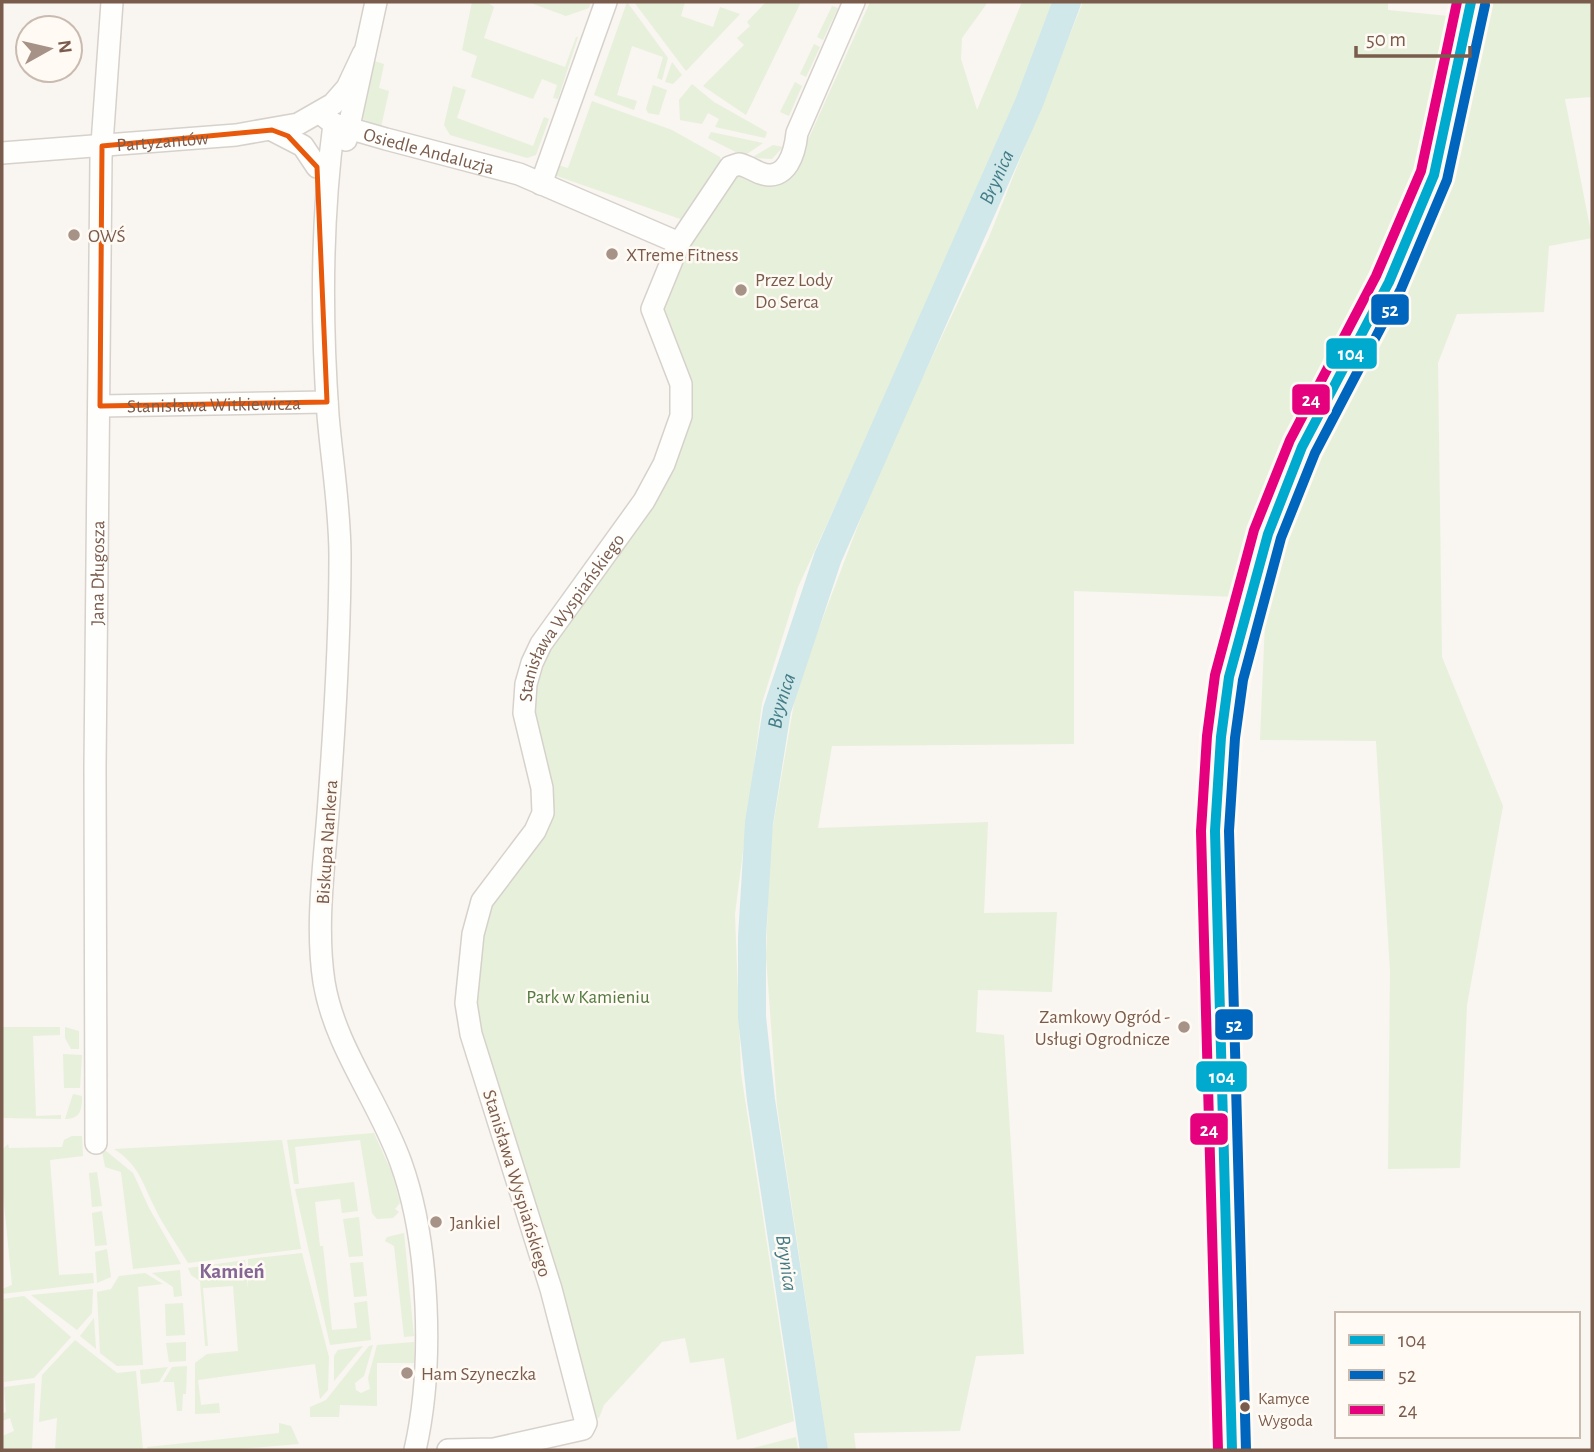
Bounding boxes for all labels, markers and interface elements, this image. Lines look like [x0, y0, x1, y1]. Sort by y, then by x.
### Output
north arrow [14, 14, 84, 84]
scale bar [1356, 14, 1470, 58]
text: 50 m [1366, 29, 1406, 50]
text: N [54, 39, 75, 55]
street label: Osiedle Andaluzja [361, 125, 496, 178]
street label: Partyzantów [116, 129, 210, 155]
water label: Brynica [976, 147, 1018, 207]
place label: OWŚ [88, 225, 125, 246]
marker: OWŚ [66, 227, 82, 243]
marker: XTreme Fitness [604, 246, 620, 262]
place label: XTreme Fitness [626, 246, 739, 265]
place label: Przez Lody Do Serca [755, 271, 833, 312]
marker: Przez Lody Do Serca [733, 282, 749, 298]
line badge: 52 [1370, 293, 1410, 326]
text: 52 [1381, 301, 1399, 320]
line badge: 104 [1325, 337, 1378, 370]
text: 104 [1338, 345, 1365, 364]
line badge: 24 [1291, 383, 1331, 416]
text: 24 [1302, 391, 1321, 410]
street label: Stanisława Witkiewicza [127, 394, 301, 417]
street label: Jana Długosza [88, 520, 108, 626]
street label: Stanisława Wyspiańskiego [517, 530, 628, 703]
water label: Brynica [764, 670, 800, 730]
street label: Biskupa Nankera [314, 779, 341, 905]
park label: Park w Kamieniu [526, 988, 650, 1007]
place label: Zamkowy Ogród - Usługi Ogrodnicze [1035, 1008, 1170, 1049]
line badge: 52 [1214, 1008, 1254, 1041]
text: 52 [1225, 1016, 1243, 1035]
marker: Zamkowy Ogród - Usługi Ogrodnicze [1176, 1019, 1192, 1035]
line badge: 104 [1195, 1060, 1248, 1093]
text: 104 [1209, 1068, 1236, 1087]
street label: Stanisława Wyspiańskiego [479, 1088, 554, 1279]
line badge: 24 [1189, 1112, 1229, 1146]
text: 24 [1200, 1121, 1219, 1140]
marker: Jankiel [428, 1214, 444, 1230]
place label: Jankiel [450, 1214, 501, 1233]
water label: Brynica [772, 1233, 801, 1293]
district label: Kamień [199, 1261, 265, 1282]
legend [1335, 1312, 1580, 1438]
text: 104 [1398, 1330, 1426, 1351]
marker: Ham Szyneczka [399, 1365, 415, 1381]
place label: Ham Szyneczka [421, 1365, 536, 1384]
text: 52 [1398, 1365, 1416, 1386]
place label: Kamyce Wygoda [1258, 1390, 1313, 1430]
marker: Kamyce Wygoda [1238, 1400, 1252, 1414]
text: 24 [1398, 1400, 1418, 1421]

